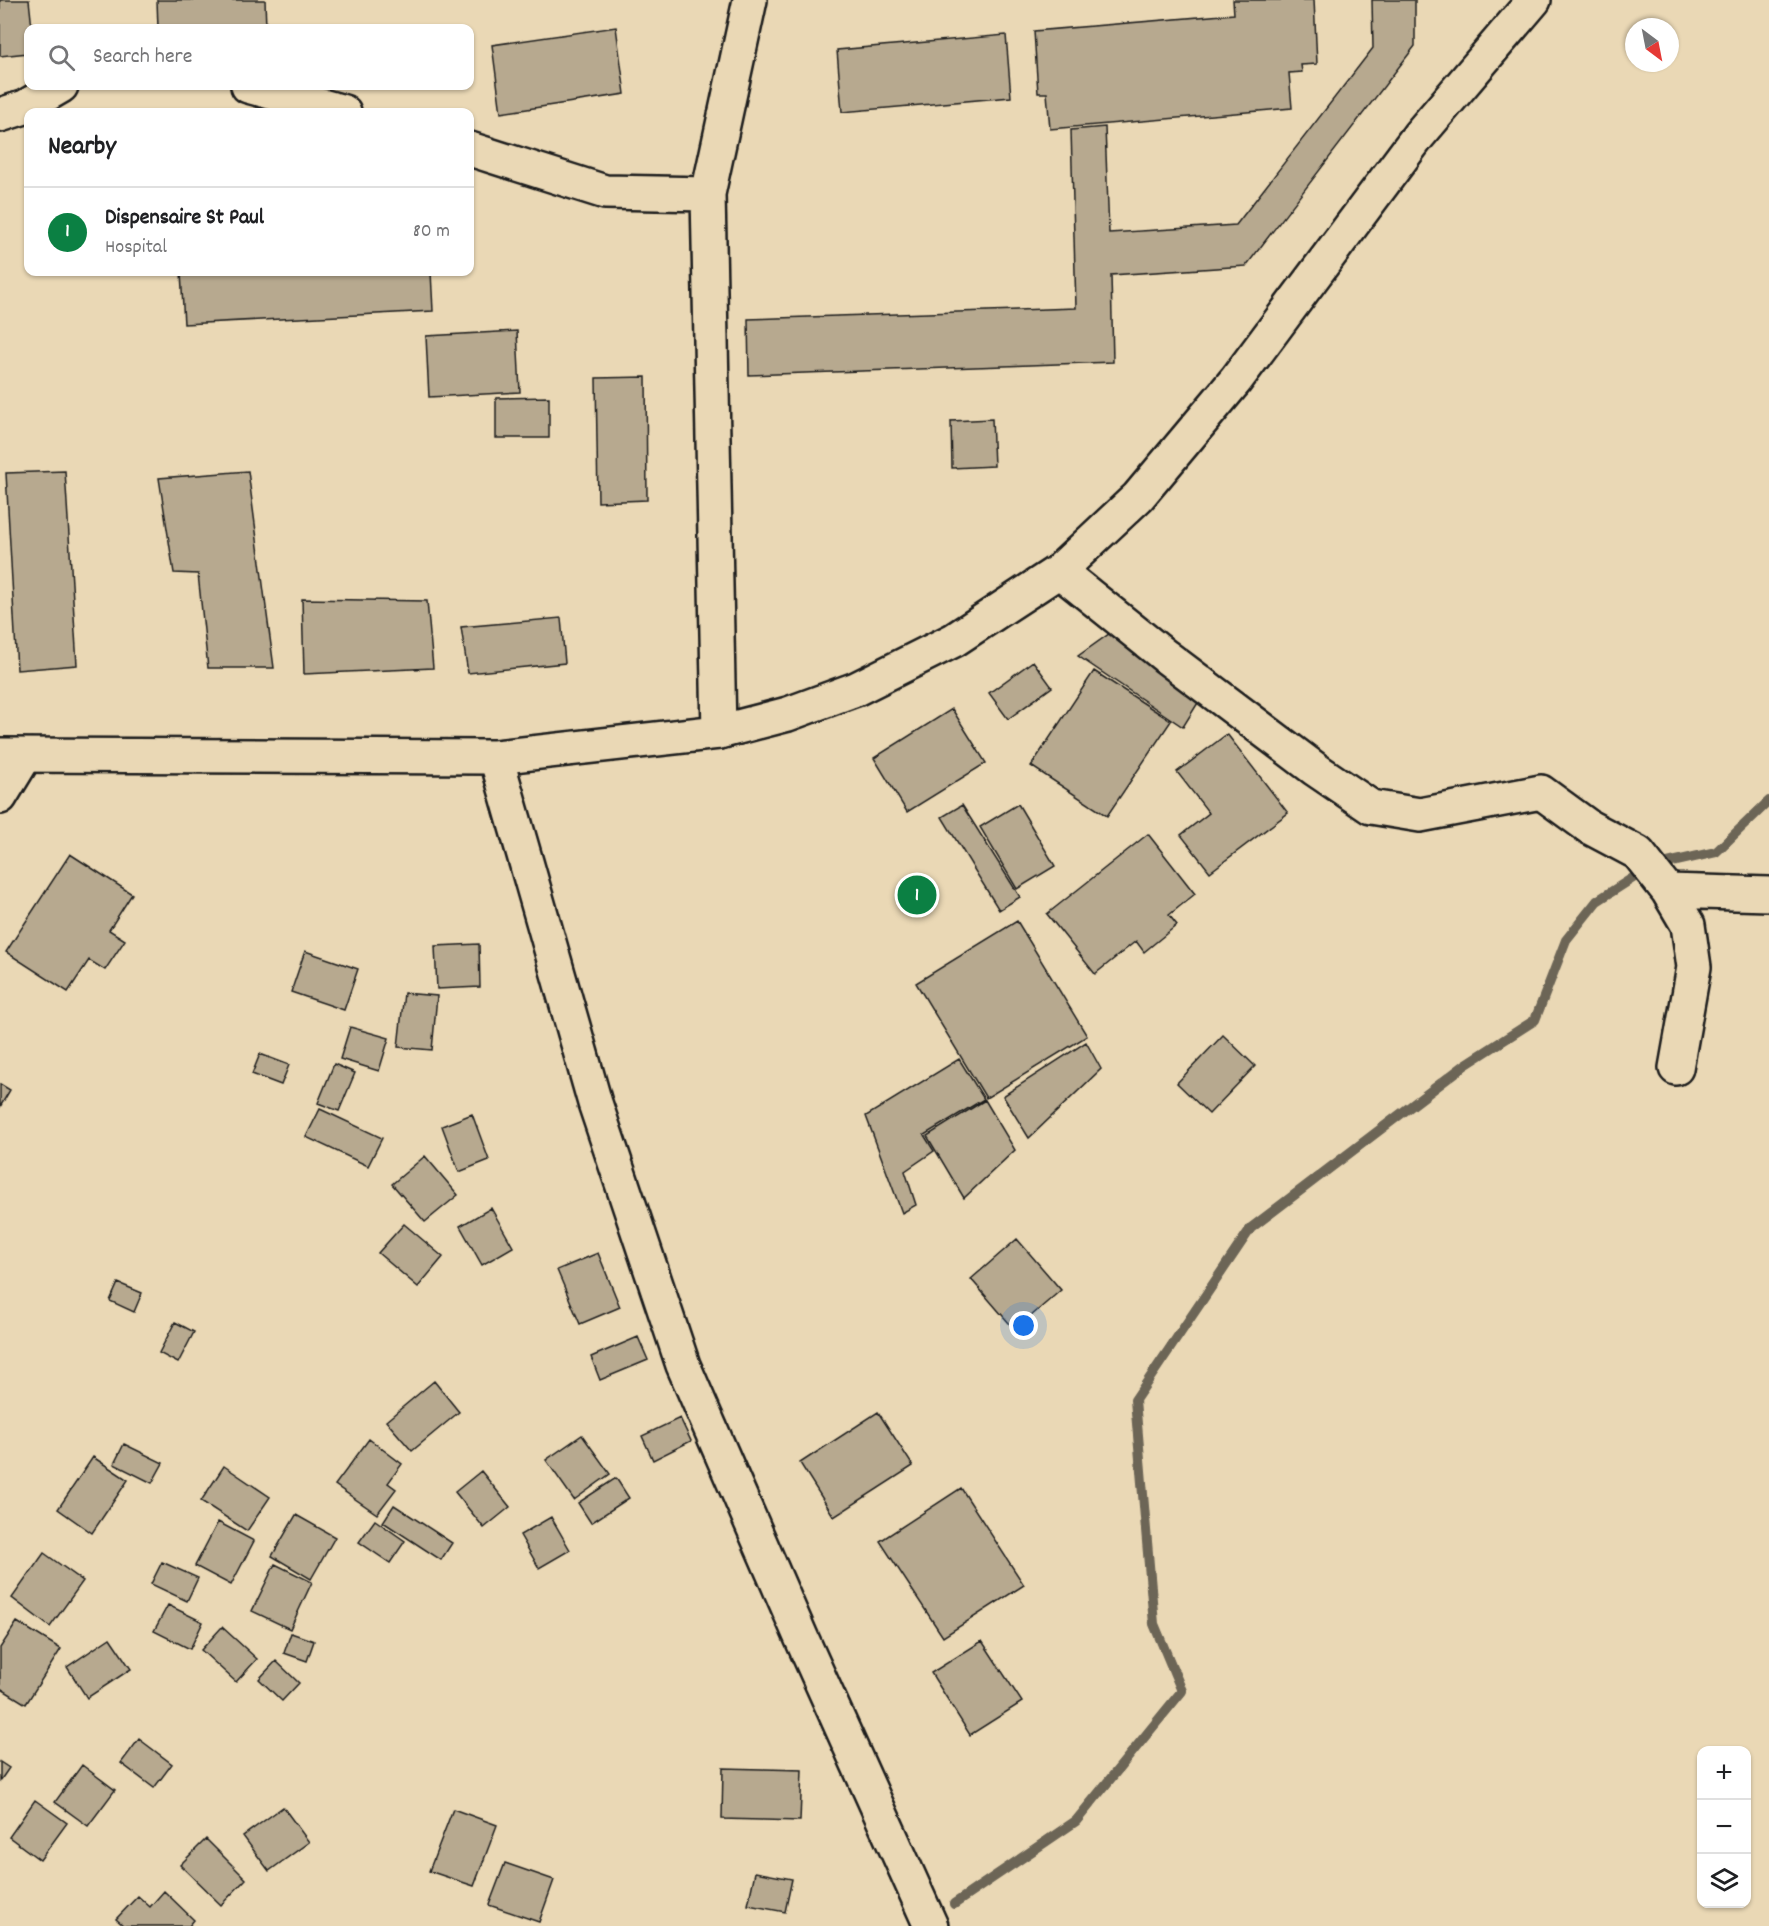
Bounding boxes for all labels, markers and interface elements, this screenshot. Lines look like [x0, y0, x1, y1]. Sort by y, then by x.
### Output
north arrow [1625, 18, 1679, 72]
search box [24, 24, 474, 90]
icon: search [45, 41, 78, 74]
text: Search here [93, 42, 192, 73]
text: Nearby [48, 129, 116, 166]
text: Dispensaire St Paul [105, 203, 264, 234]
text: 1 [65, 218, 70, 246]
text: 80 m [413, 218, 450, 246]
text: Hospital [105, 234, 167, 262]
pin: 1 [898, 872, 936, 918]
your location [1009, 1311, 1038, 1340]
map controls [1697, 1746, 1751, 1908]
button: + [1697, 1746, 1751, 1800]
button: − [1697, 1800, 1751, 1854]
button: layers [1697, 1854, 1751, 1908]

